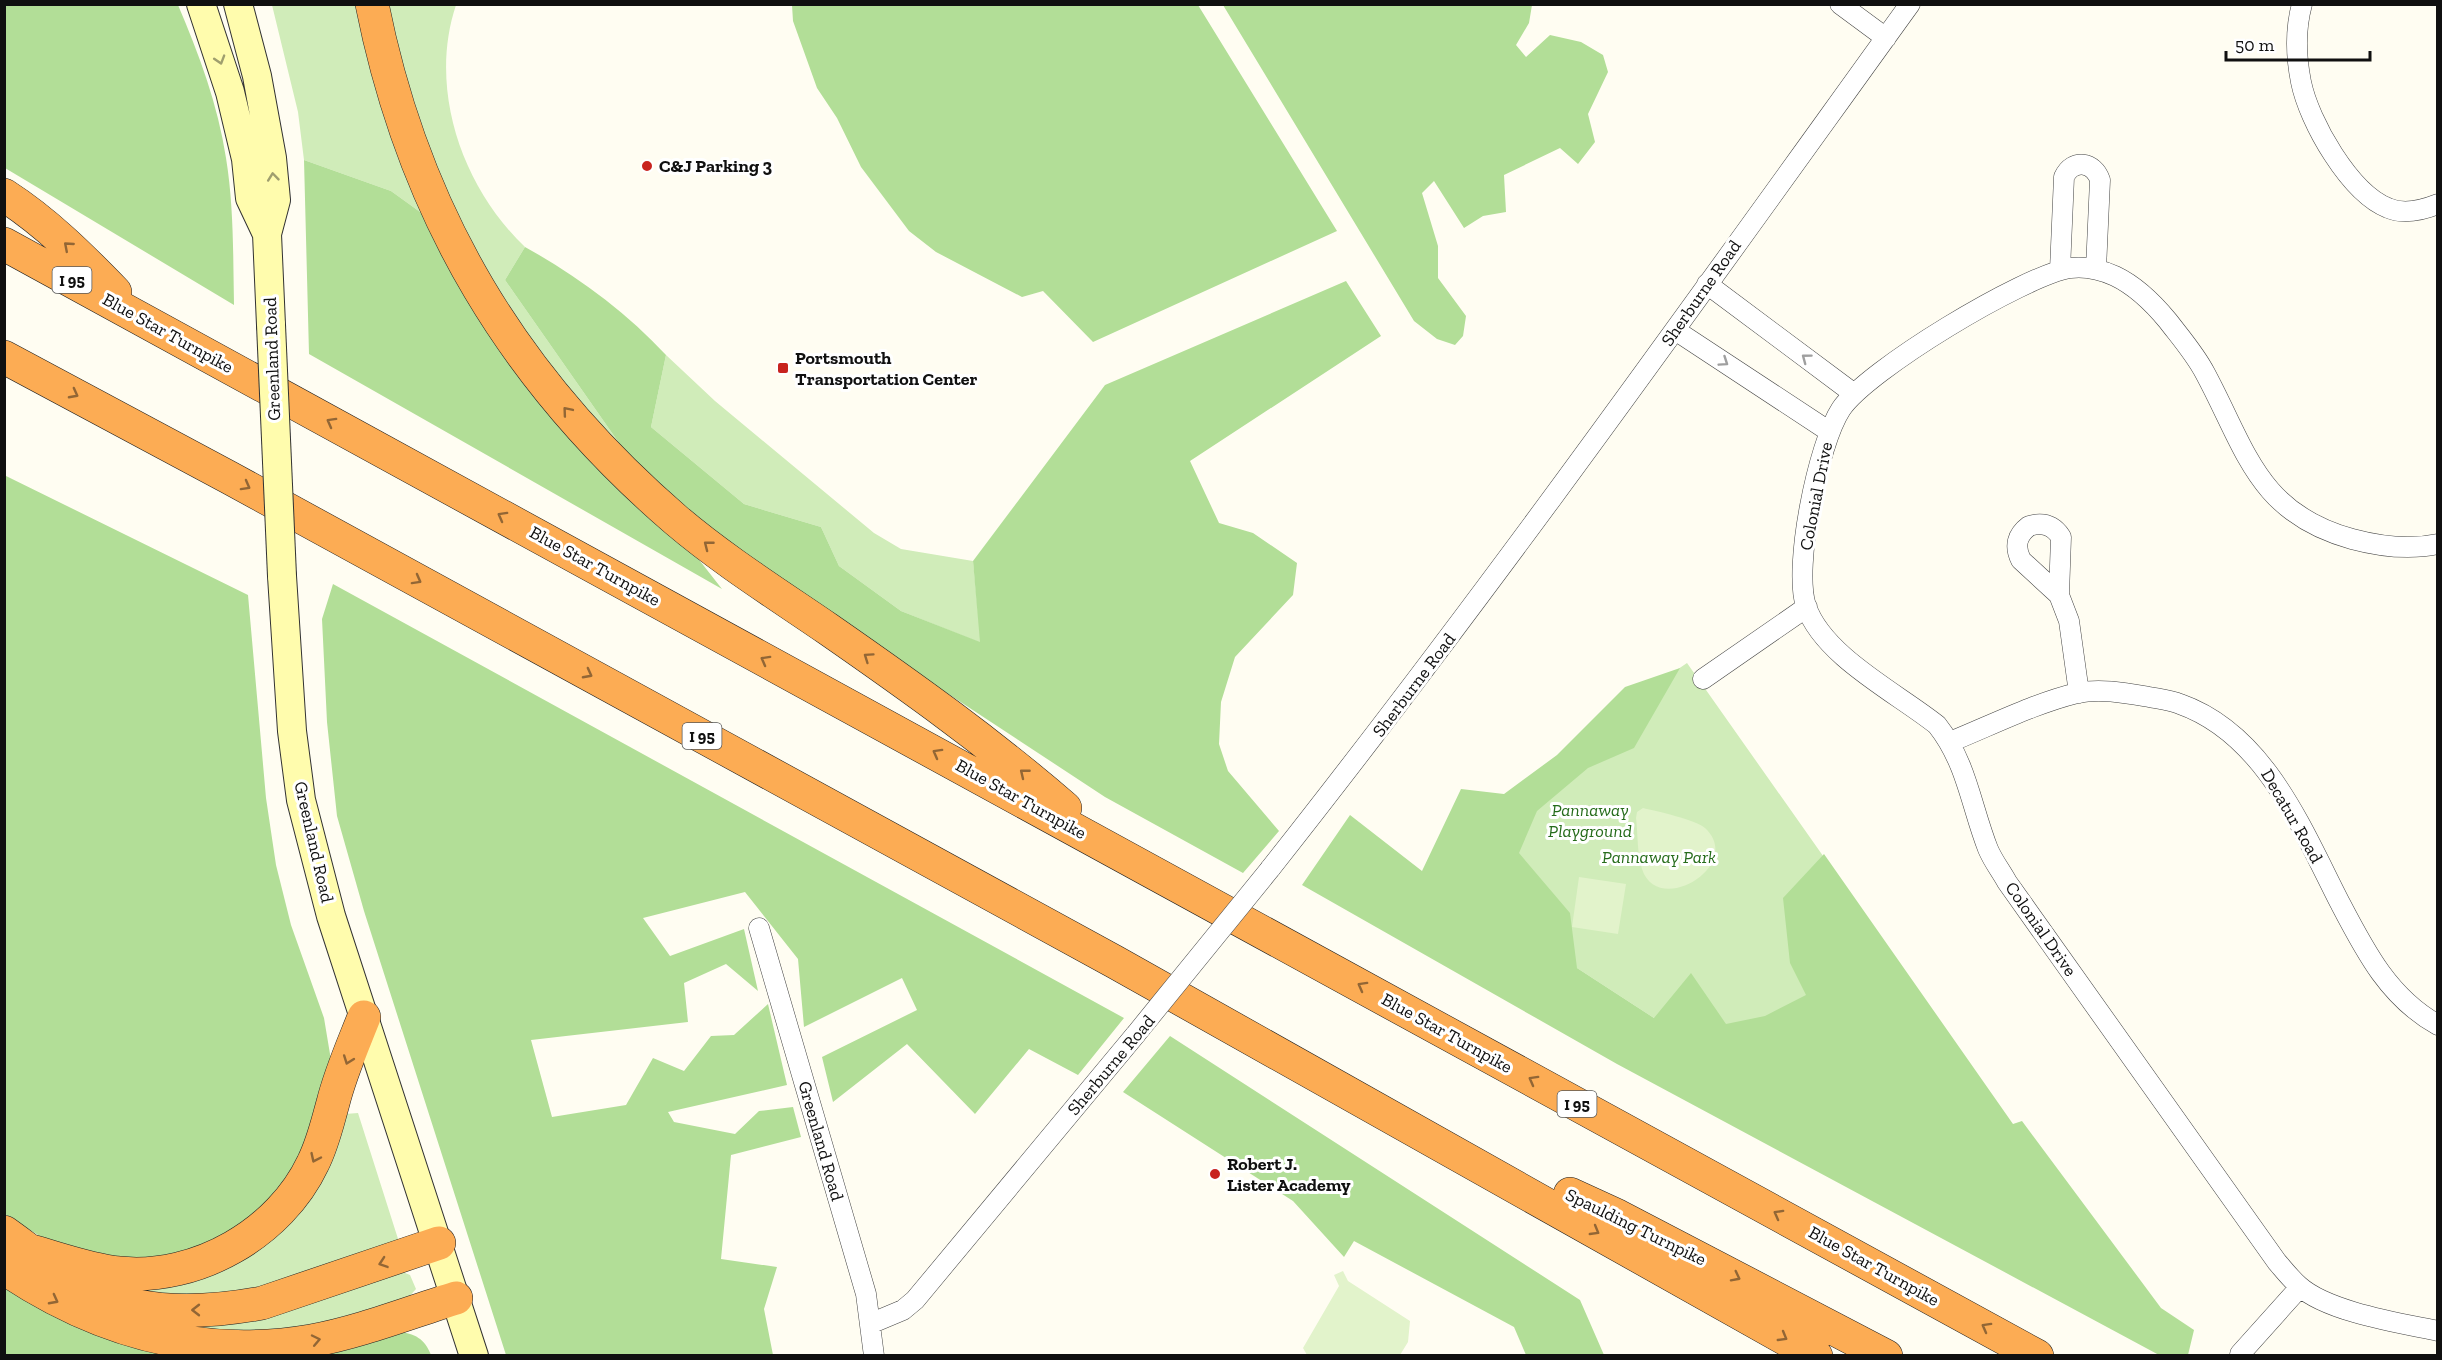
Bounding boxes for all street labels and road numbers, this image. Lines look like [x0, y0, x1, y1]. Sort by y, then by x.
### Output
street label: Sherburne Road [1656, 236, 1746, 350]
road number: I 95 [52, 267, 92, 293]
street label: Blue Star Turnpike [99, 288, 237, 378]
street label: Greenland Road [259, 297, 285, 421]
street label: Colonial Drive [1795, 440, 1837, 552]
street label: Blue Star Turnpike [526, 521, 664, 611]
street label: Sherburne Road [1368, 629, 1460, 741]
road number: I 95 [682, 723, 722, 749]
street label: Blue Star Turnpike [952, 754, 1090, 844]
street label: Decatur Road [2256, 765, 2328, 867]
street label: Greenland Road [289, 779, 339, 905]
street label: Colonial Drive [2000, 878, 2082, 980]
street label: Blue Star Turnpike [1378, 988, 1516, 1078]
street label: Sherburne Road [1063, 1010, 1160, 1120]
street label: Greenland Road [793, 1079, 849, 1204]
road number: I 95 [1558, 1091, 1596, 1117]
street label: Spaulding Turnpike [1562, 1183, 1710, 1271]
street label: Blue Star Turnpike [1805, 1221, 1943, 1311]

